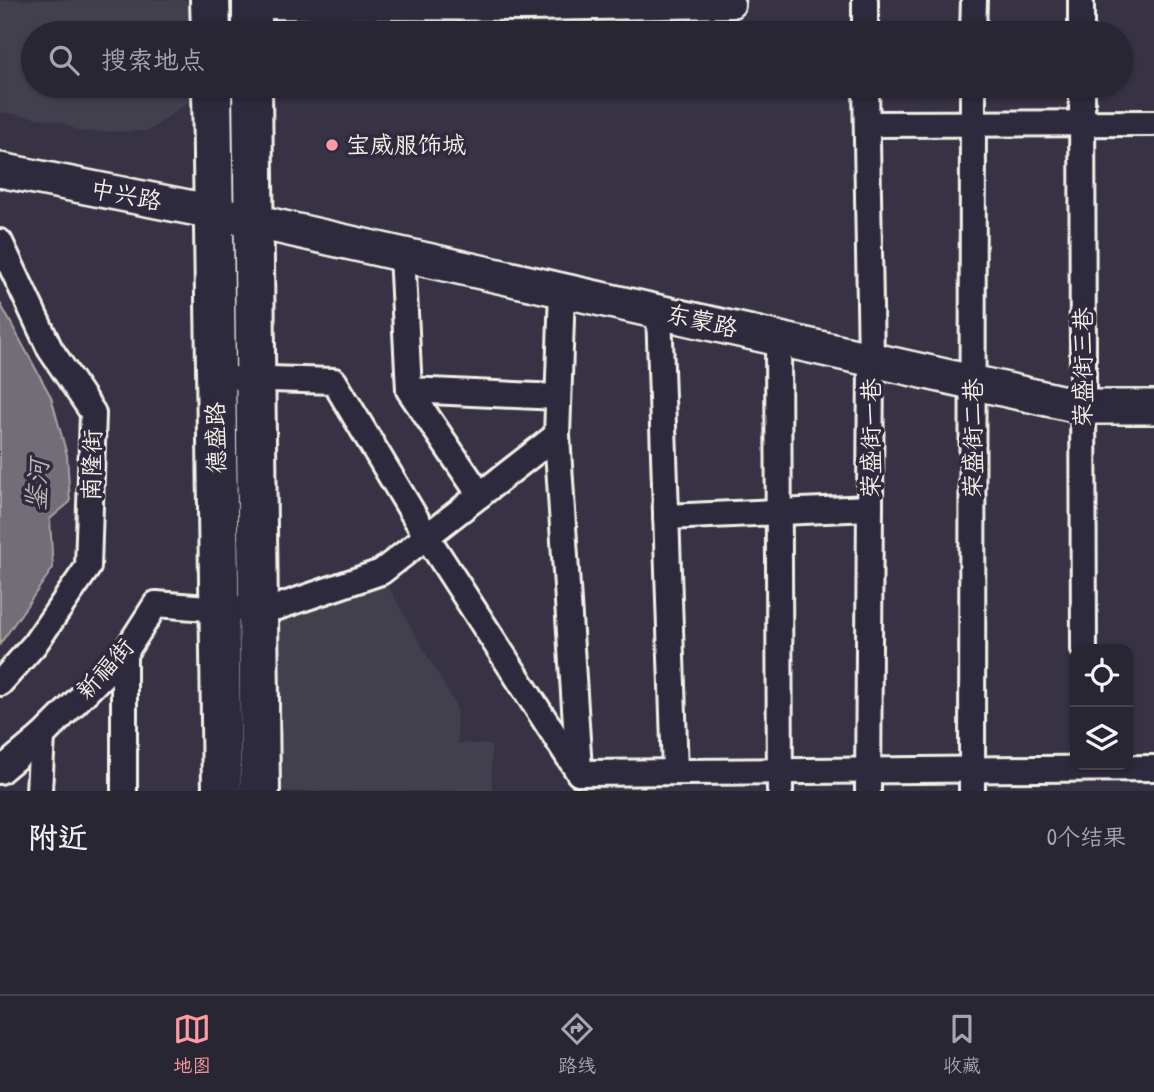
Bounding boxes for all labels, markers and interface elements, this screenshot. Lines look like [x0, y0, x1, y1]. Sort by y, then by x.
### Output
search box [21, 21, 1133, 98]
icon: search [45, 41, 83, 79]
text: 搜索地点 [101, 42, 205, 77]
place label: 宝威服饰城 [346, 128, 466, 160]
marker: 宝威服饰城 [324, 137, 340, 153]
street label: 中兴路 [88, 171, 165, 217]
street label: 东蒙路 [664, 296, 741, 344]
street label: 荣盛街三巷 [1066, 307, 1098, 427]
street label: 荣盛街一巷 [854, 378, 886, 498]
street label: 荣盛街二巷 [956, 378, 988, 498]
street label: 德盛路 [198, 402, 232, 474]
street label: 南隆街 [74, 429, 108, 501]
water label: 鉴河 [17, 454, 56, 512]
street label: 新福街 [68, 631, 140, 706]
map controls [1070, 644, 1133, 770]
button: locate [1070, 644, 1133, 707]
button: layers [1070, 707, 1133, 770]
text: 附近 [28, 817, 88, 857]
text: 0个结果 [1047, 821, 1126, 852]
tab: 地图 [173, 1010, 211, 1078]
tab: 路线 [558, 1010, 596, 1078]
tab: 收藏 [943, 1010, 981, 1078]

